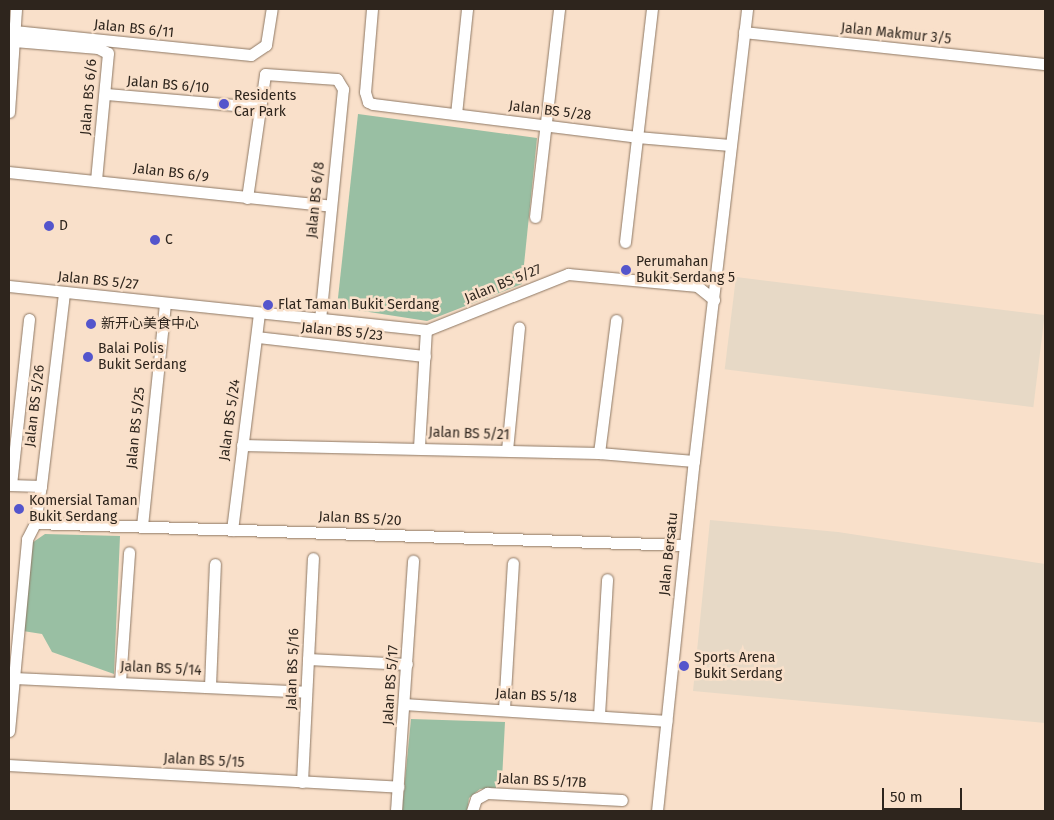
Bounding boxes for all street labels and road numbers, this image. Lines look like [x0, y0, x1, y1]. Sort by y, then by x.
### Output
street label: Jalan BS 6/11 [93, 16, 175, 42]
street label: Jalan Makmur 3/5 [840, 20, 952, 48]
street label: Jalan BS 6/6 [77, 58, 101, 136]
street label: Jalan BS 6/10 [126, 73, 210, 97]
street label: Jalan BS 5/28 [508, 98, 592, 124]
street label: Jalan BS 6/9 [132, 160, 210, 186]
street label: Jalan BS 6/8 [304, 161, 328, 239]
street label: Jalan BS 5/27 [462, 261, 544, 307]
street label: Jalan BS 5/27 [57, 268, 139, 294]
street label: Jalan BS 5/23 [300, 319, 384, 345]
street label: Jalan BS 5/26 [22, 364, 48, 448]
street label: Jalan BS 5/24 [216, 378, 244, 462]
street label: Jalan BS 5/25 [123, 386, 149, 470]
street label: Jalan BS 5/21 [428, 424, 510, 444]
street label: Jalan BS 5/20 [318, 508, 402, 530]
street label: Jalan Bersatu [656, 511, 682, 597]
street label: Jalan BS 5/16 [283, 628, 303, 710]
street label: Jalan BS 5/17 [380, 644, 402, 726]
street label: Jalan BS 5/14 [120, 658, 202, 680]
street label: Jalan BS 5/18 [495, 685, 577, 707]
street label: Jalan BS 5/15 [163, 750, 245, 772]
street label: Jalan BS 5/17B [497, 770, 587, 792]

